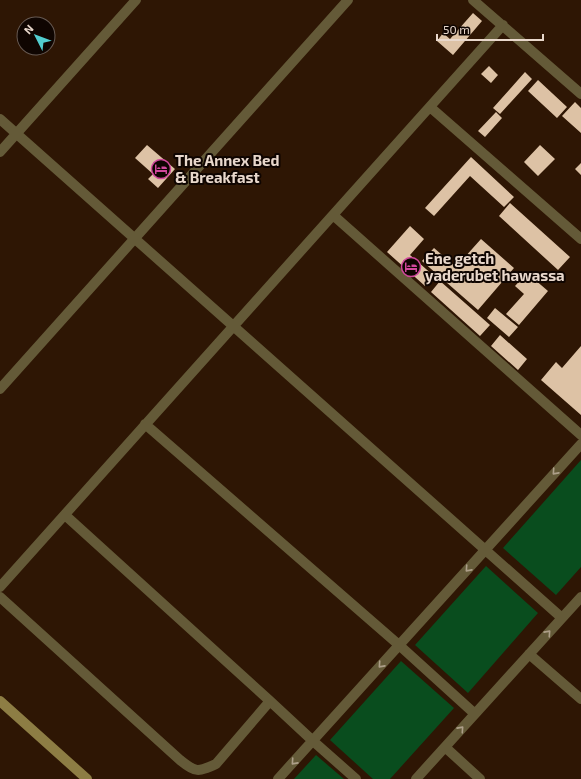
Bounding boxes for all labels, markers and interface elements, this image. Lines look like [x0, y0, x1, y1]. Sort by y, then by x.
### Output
north arrow [16, 16, 56, 56]
scale bar [437, 16, 543, 42]
text: N [21, 22, 36, 36]
text: 50 m [443, 22, 470, 36]
place label: The Annex Bed & Breakfast [175, 151, 279, 186]
hotel icon: The Annex Bed & Breakfast [150, 158, 172, 180]
place label: Ene getch yaderubet hawassa [425, 249, 565, 285]
hotel icon: Ene getch yaderubet hawassa [400, 256, 422, 278]
one-way arrow [553, 468, 560, 475]
one-way arrow [465, 564, 472, 572]
one-way arrow [544, 630, 551, 638]
one-way arrow [378, 661, 385, 668]
one-way arrow [457, 726, 464, 734]
one-way arrow [291, 757, 298, 765]

